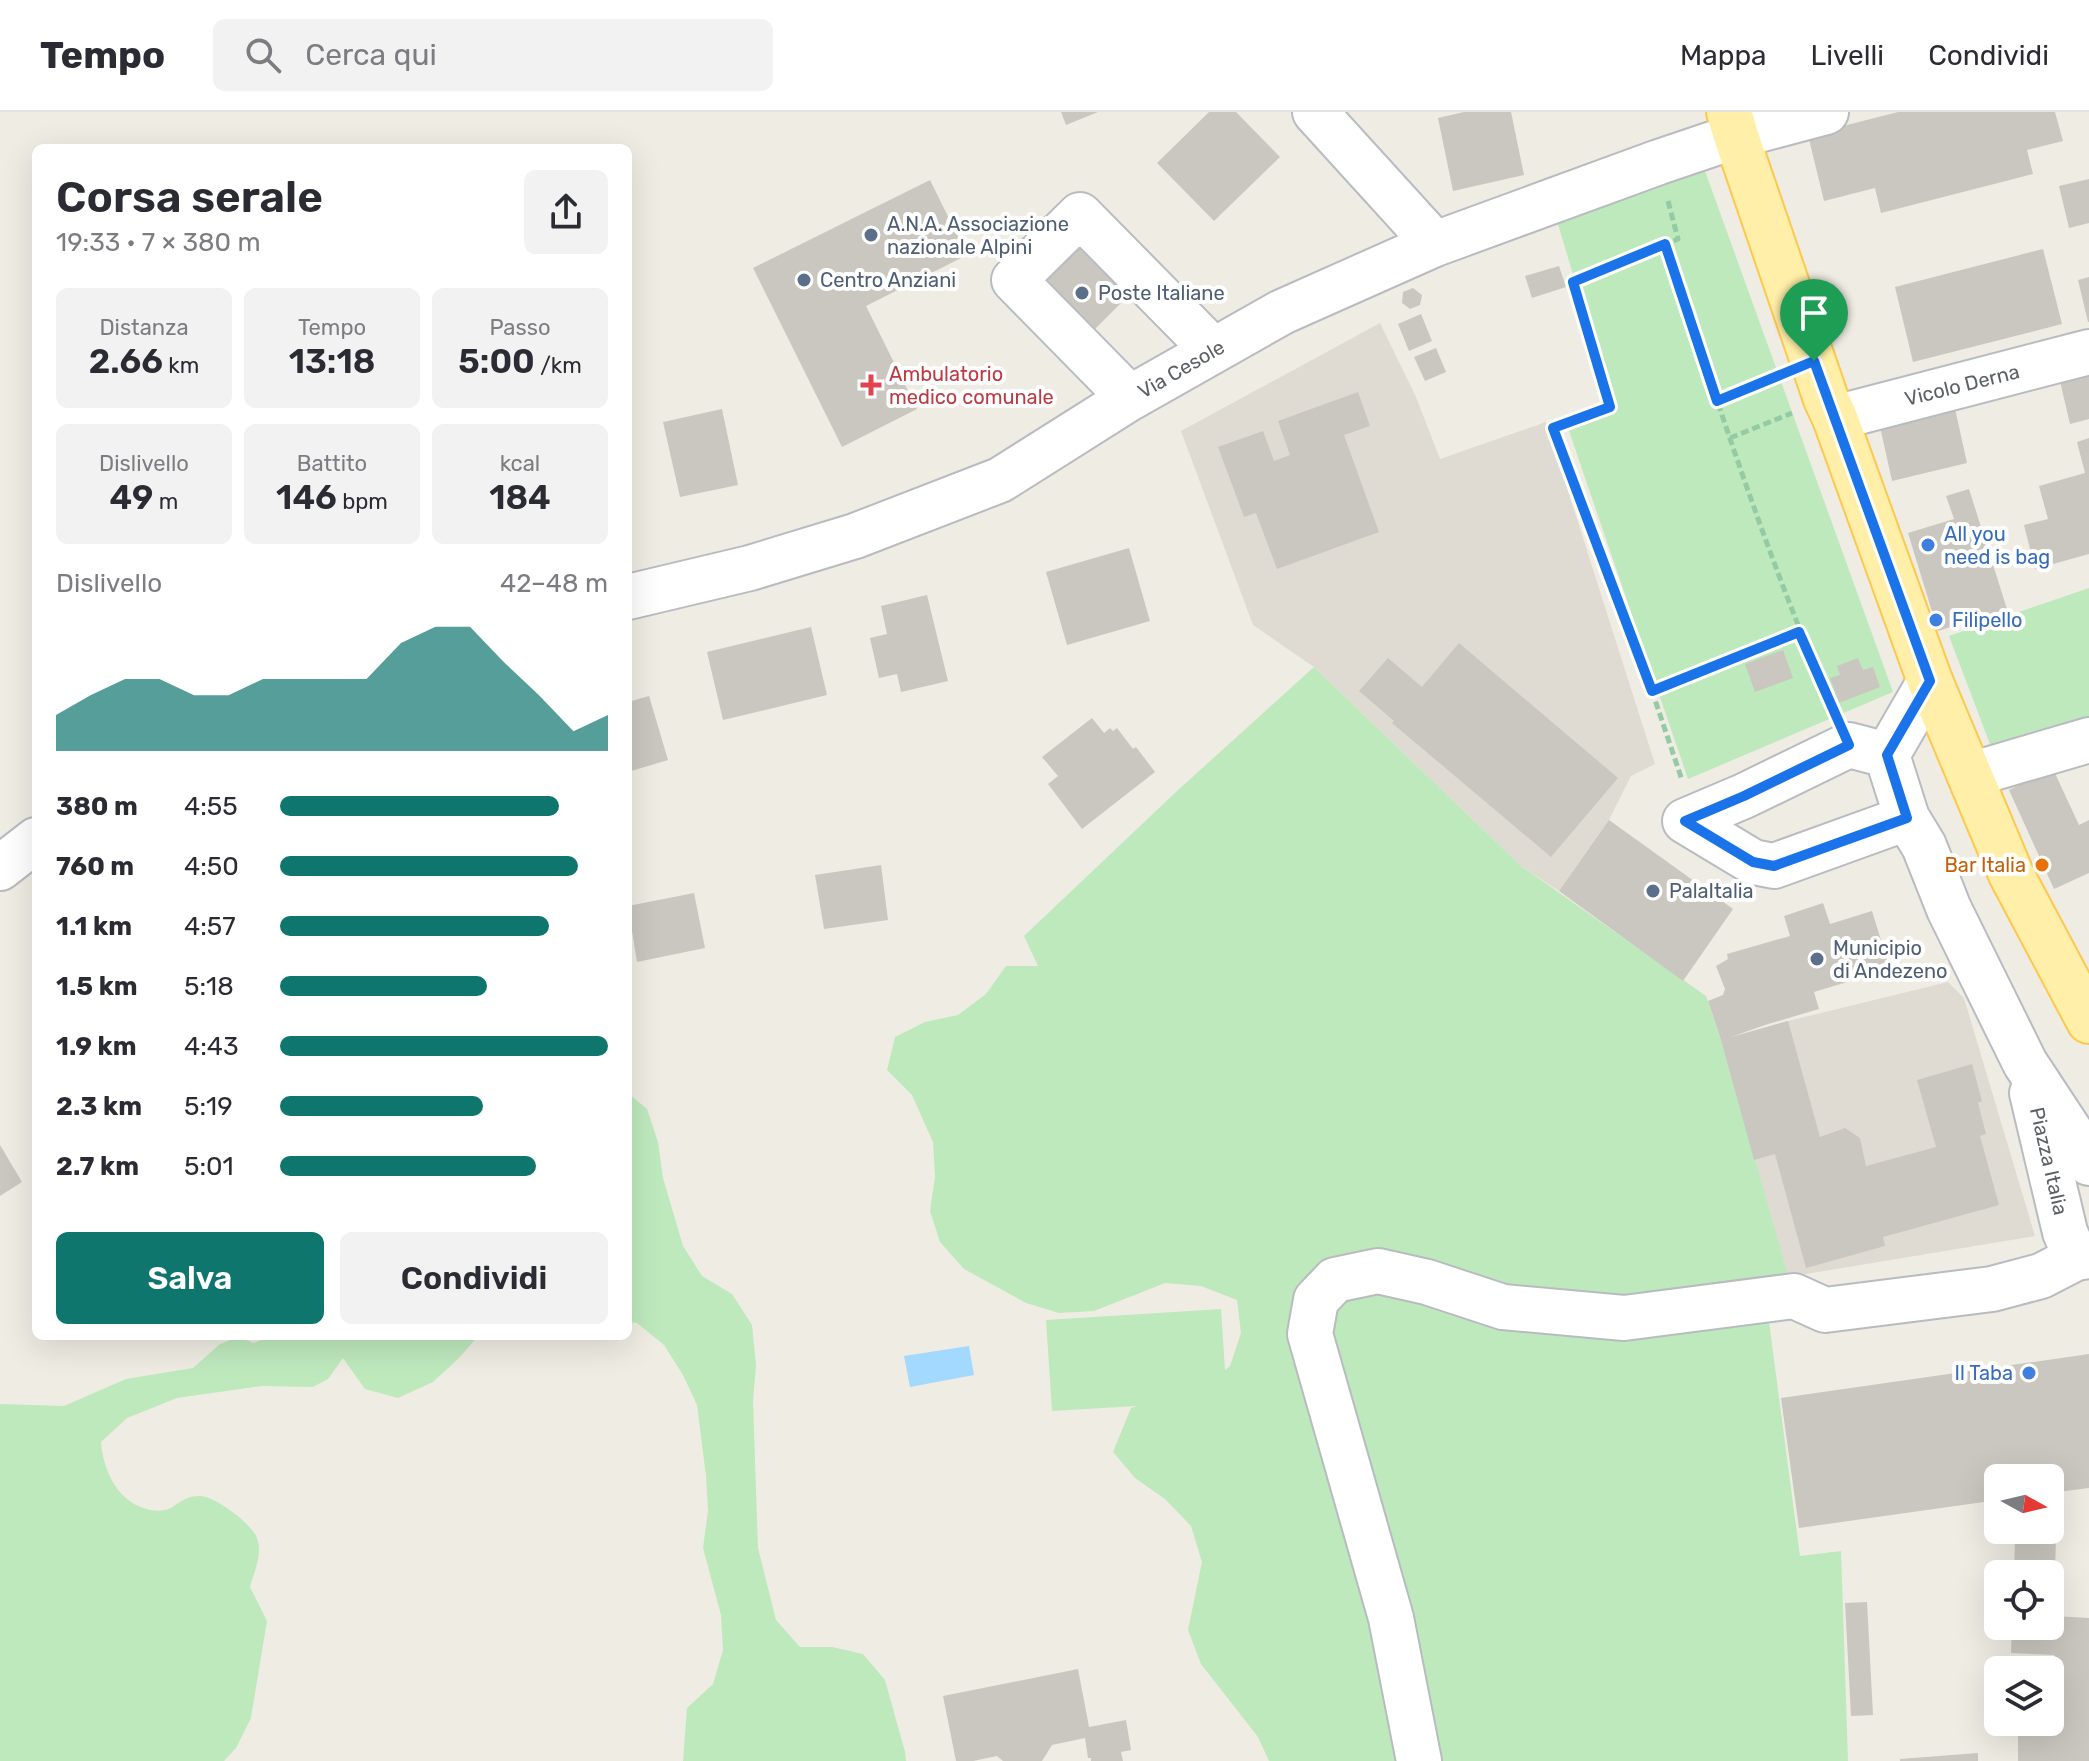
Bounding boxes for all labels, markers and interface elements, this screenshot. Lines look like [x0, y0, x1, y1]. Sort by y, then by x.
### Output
search box [213, 19, 773, 91]
text: Tempo [40, 32, 165, 78]
icon: search [241, 33, 285, 77]
text: Cerca qui [305, 37, 437, 73]
text: Mappa [1680, 39, 1767, 72]
text: Livelli [1811, 39, 1884, 72]
text: Condividi [1928, 39, 2049, 72]
button: share [524, 170, 608, 254]
text: Corsa serale [56, 171, 323, 223]
place label: A.N.A. Associazione nazionale Alpini [887, 212, 1069, 259]
marker: A.N.A. Associazione nazionale Alpini [862, 226, 880, 244]
text: 19:33 · 7 × 380 m [56, 227, 261, 258]
place label: Centro Anziani [820, 268, 956, 292]
marker: Centro Anziani [795, 271, 813, 289]
pin [1780, 279, 1848, 361]
place label: Poste Italiane [1098, 281, 1225, 305]
marker: Poste Italiane [1073, 284, 1091, 302]
icon: arrive [1792, 291, 1836, 335]
text: Distanza [99, 314, 189, 341]
text: Tempo [298, 314, 366, 341]
text: Passo [489, 314, 551, 341]
street label: Via Cesole [1133, 335, 1229, 403]
text: 2.66 [89, 341, 163, 382]
text: 13:18 [289, 341, 375, 382]
text: 5:00 [458, 341, 535, 382]
text: km [163, 352, 199, 379]
text: /km [535, 352, 582, 379]
street label: Vicolo Derna [1902, 359, 2022, 411]
place label: Ambulatorio medico comunale [889, 362, 1054, 409]
marker: Ambulatorio medico comunale [860, 374, 882, 396]
text: Dislivello [99, 450, 189, 477]
text: Battito [297, 450, 367, 477]
text: kcal [500, 450, 540, 477]
text: 49 [110, 477, 153, 518]
text: 146 [276, 477, 337, 518]
text: 184 [489, 477, 551, 518]
text: m [153, 488, 178, 515]
text: bpm [337, 488, 388, 515]
place label: All you need is bag [1944, 522, 2050, 569]
marker: All you need is bag [1919, 536, 1937, 554]
text: Dislivello [56, 568, 162, 599]
text: 42–48 m [500, 568, 608, 599]
place label: Filipello [1952, 608, 2023, 632]
marker: Filipello [1927, 611, 1945, 629]
text: 380 m [56, 791, 138, 822]
text: 4:55 [184, 791, 238, 822]
text: 760 m [56, 851, 134, 882]
text: 4:50 [184, 851, 239, 882]
place label: Bar Italia [1944, 853, 2026, 877]
marker: Bar Italia [2033, 856, 2051, 874]
place label: PalaItalia [1669, 879, 1754, 903]
marker: PalaItalia [1644, 882, 1662, 900]
text: 1.1 km [56, 911, 132, 942]
text: 4:57 [184, 911, 236, 942]
place label: Municipio di Andezeno [1833, 936, 1948, 983]
marker: Municipio di Andezeno [1808, 950, 1826, 968]
text: 1.5 km [56, 971, 138, 1002]
text: 5:18 [184, 971, 234, 1002]
text: 1.9 km [56, 1031, 137, 1062]
text: 4:43 [184, 1031, 239, 1062]
text: 2.3 km [56, 1091, 142, 1122]
text: 5:19 [184, 1091, 233, 1122]
street label: Piazza Italia [2025, 1105, 2073, 1217]
text: 2.7 km [56, 1151, 139, 1182]
text: 5:01 [184, 1151, 234, 1182]
button: Salva [56, 1232, 324, 1324]
button: Condividi [340, 1232, 608, 1324]
place label: Il Taba [1955, 1361, 2013, 1385]
marker: Il Taba [2020, 1364, 2038, 1382]
north arrow [1984, 1464, 2064, 1544]
map controls [1984, 1464, 2064, 1736]
button: locate [1984, 1560, 2064, 1640]
button: layers [1984, 1656, 2064, 1736]

